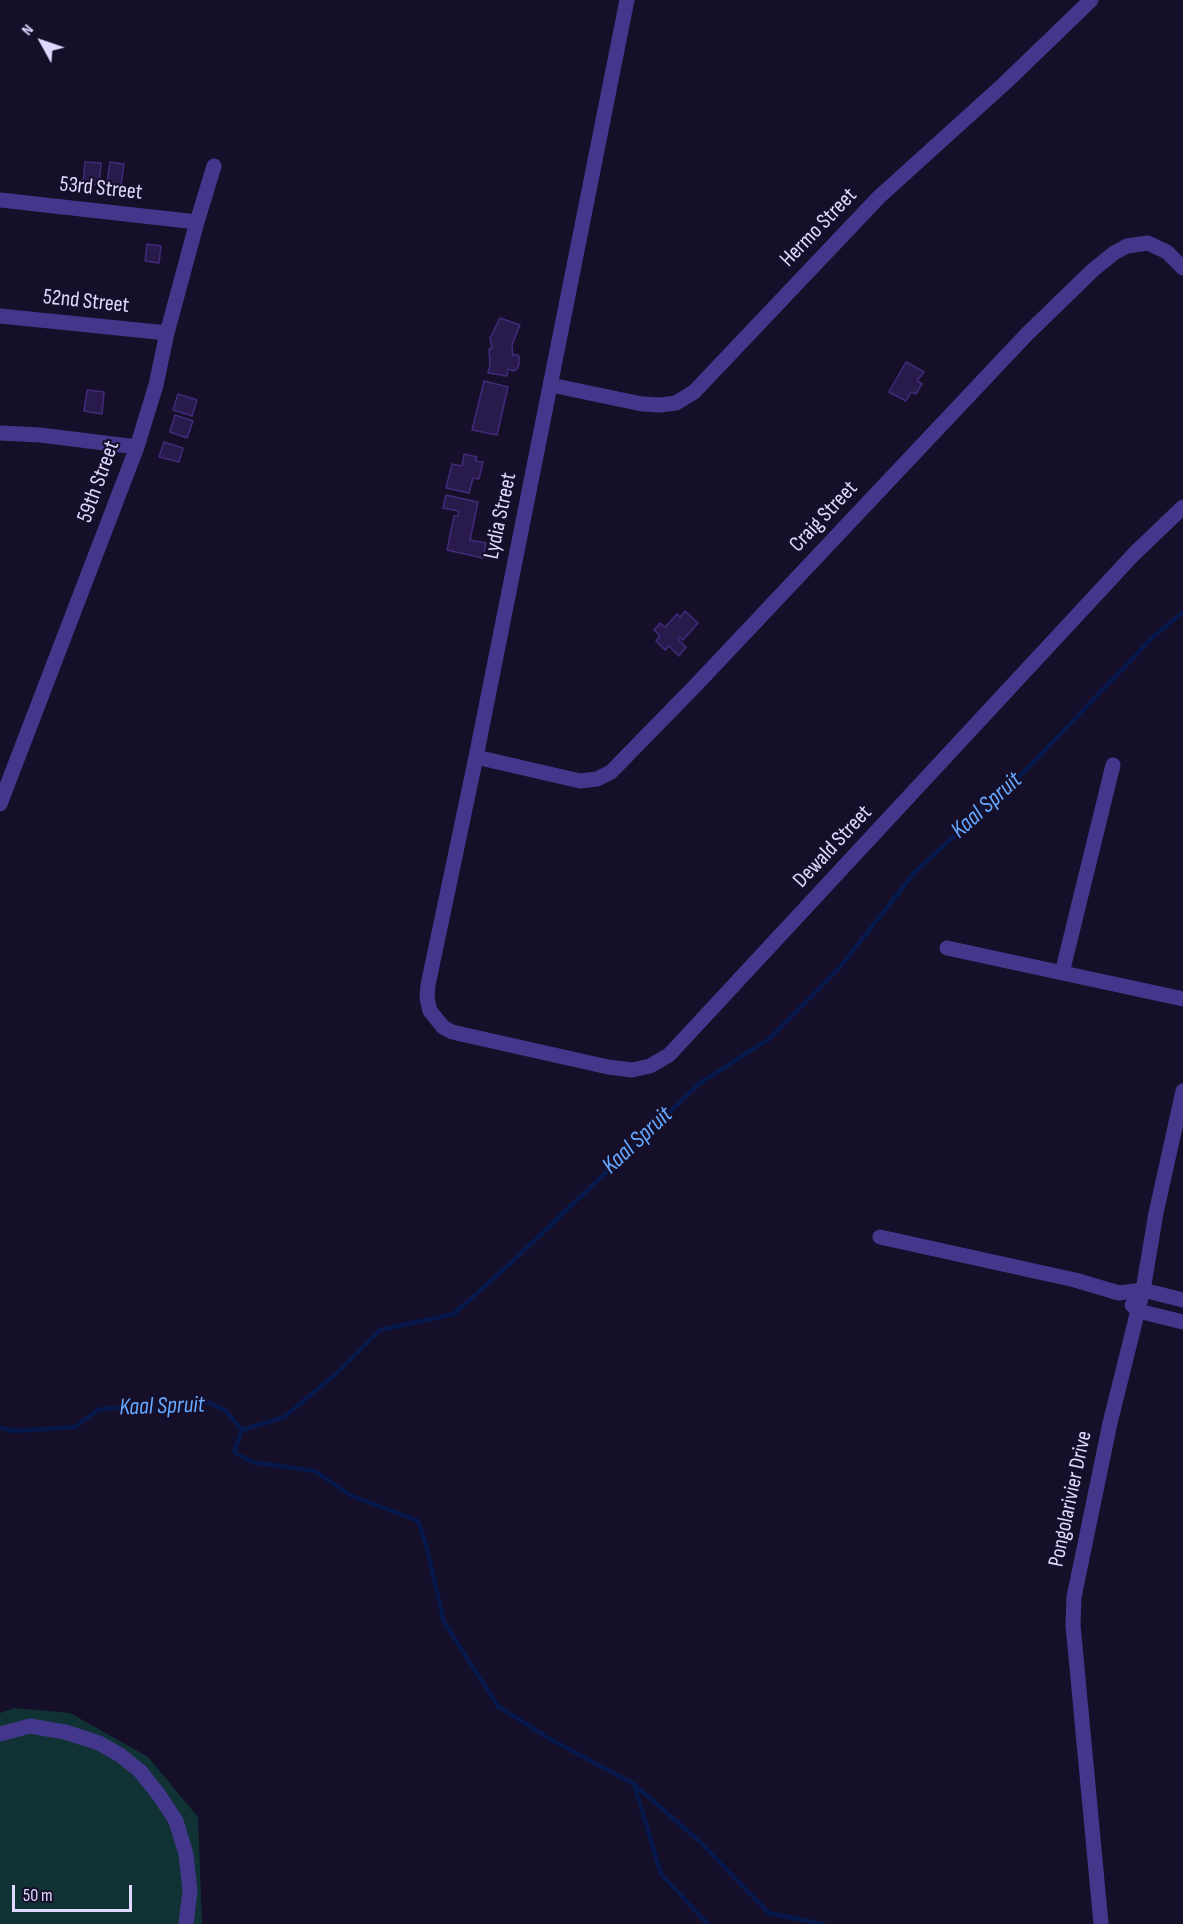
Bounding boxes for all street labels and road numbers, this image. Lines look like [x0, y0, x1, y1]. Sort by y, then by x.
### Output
street label: 53rd Street [58, 172, 144, 206]
street label: Hermo Street [775, 183, 863, 273]
street label: 52nd Street [42, 284, 130, 320]
street label: 59th Street [72, 438, 126, 526]
street label: Lydia Street [479, 470, 523, 562]
street label: Craig Street [784, 476, 864, 558]
street label: Dewald Street [788, 800, 878, 894]
street label: Pongolarivier Drive [1044, 1429, 1098, 1569]

